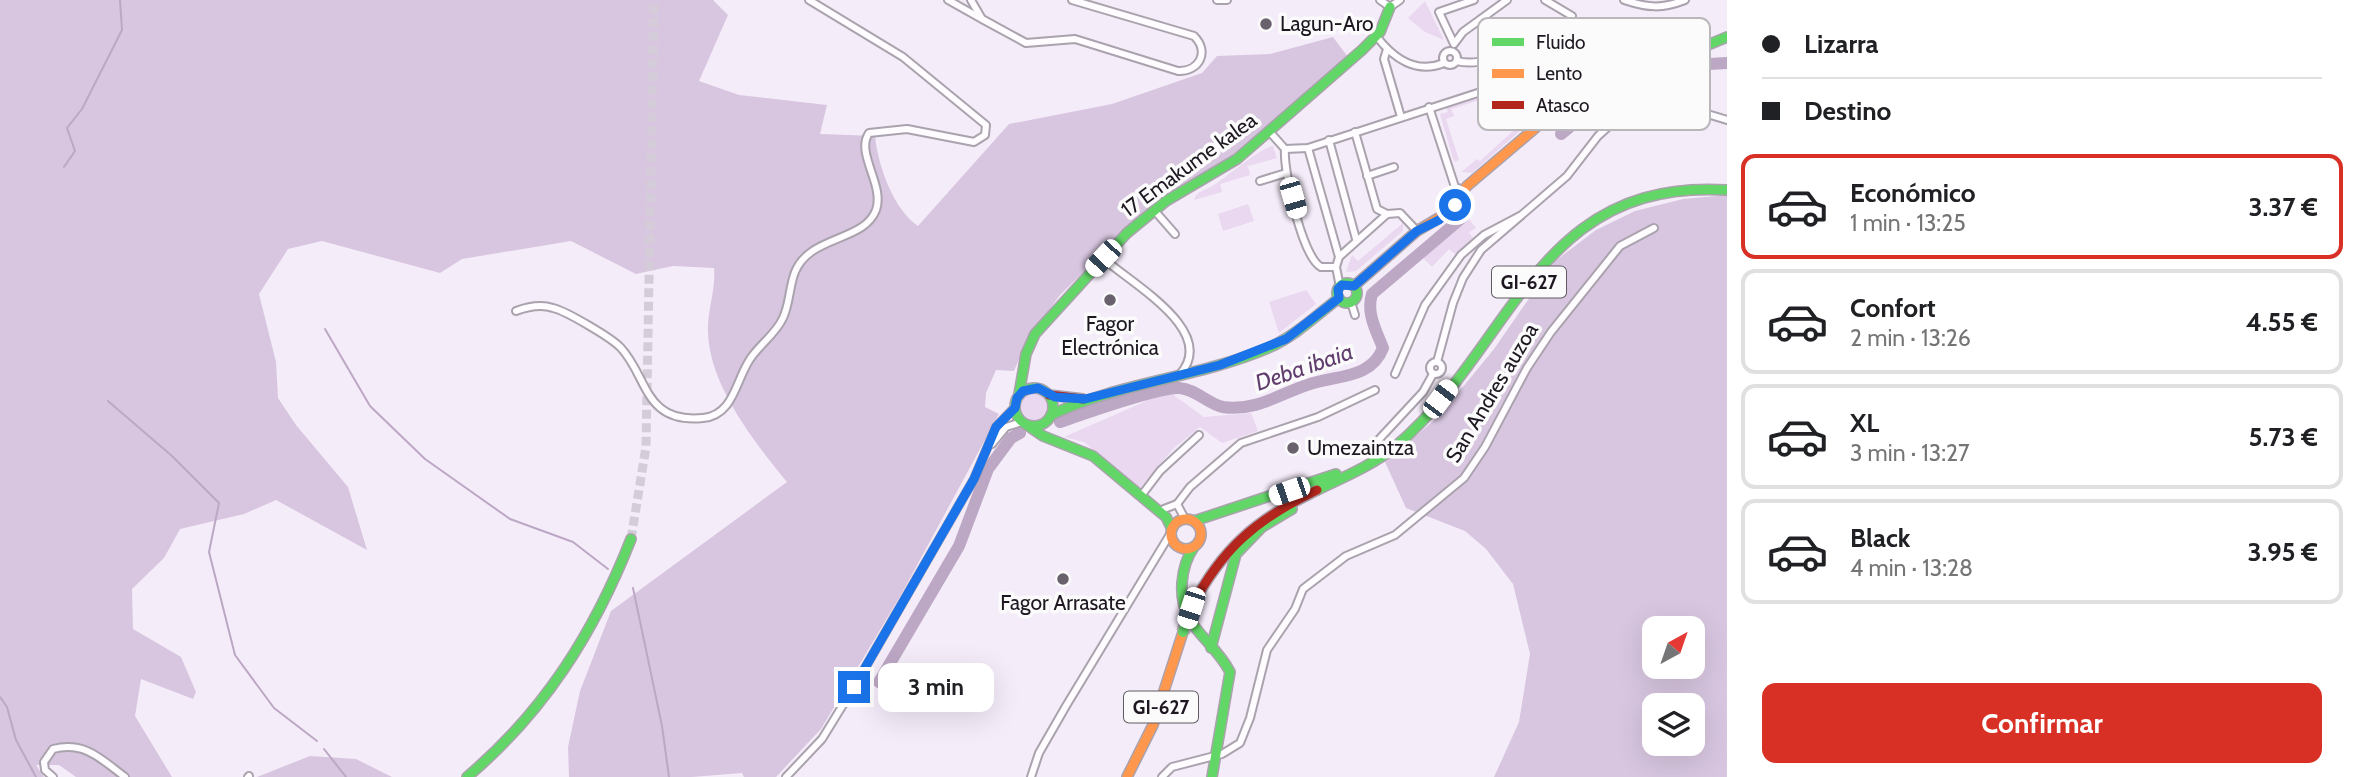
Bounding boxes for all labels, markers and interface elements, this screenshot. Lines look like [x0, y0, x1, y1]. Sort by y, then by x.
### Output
place label: Lagun-Aro [1280, 11, 1374, 36]
marker: Lagun-Aro [1258, 16, 1274, 32]
legend [1478, 18, 1710, 130]
text: Lizarra [1804, 28, 1878, 60]
text: Fluido [1536, 31, 1585, 54]
text: Lento [1536, 62, 1582, 85]
text: Atasco [1536, 94, 1590, 117]
text: Destino [1804, 95, 1891, 127]
street label: 17 Emakume kalea [1116, 107, 1261, 222]
car [1278, 175, 1309, 221]
icon: car [1766, 175, 1829, 238]
text: Económico [1850, 177, 1976, 209]
route start [1439, 189, 1471, 221]
text: 3.37 € [2248, 191, 2318, 223]
text: 1 min · 13:25 [1850, 209, 1966, 237]
car [1081, 235, 1126, 281]
road number: GI-627 [1492, 266, 1566, 298]
icon: car [1766, 290, 1829, 353]
marker: Fagor Electrónica [1102, 292, 1118, 308]
text: Confort [1850, 292, 1936, 324]
text: 4.55 € [2246, 306, 2318, 338]
place label: Fagor Electrónica [1061, 311, 1159, 360]
street label: San Andres auzoa [1440, 319, 1543, 467]
text: 2 min · 13:26 [1850, 324, 1971, 352]
water label: Deba ibaia [1251, 337, 1357, 397]
car [1419, 376, 1462, 422]
icon: car [1766, 405, 1829, 468]
text: XL [1850, 407, 1879, 439]
text: 5.73 € [2248, 421, 2318, 453]
place label: Umezaintza [1307, 435, 1414, 460]
text: 3 min · 13:27 [1850, 439, 1970, 467]
marker: Umezaintza [1285, 440, 1301, 456]
car [1266, 474, 1313, 508]
icon: car [1766, 520, 1829, 583]
text: Black [1850, 522, 1910, 554]
text: 3.95 € [2248, 536, 2318, 568]
text: 4 min · 13:28 [1850, 554, 1973, 582]
marker: Fagor Arrasate [1055, 571, 1071, 587]
car [1175, 585, 1208, 631]
place label: Fagor Arrasate [1000, 590, 1126, 615]
north arrow [1642, 616, 1704, 679]
map controls [1642, 616, 1705, 756]
callout: 3 min [878, 662, 994, 712]
route end [838, 671, 870, 703]
text: 3 min [908, 673, 964, 701]
button: Confirmar [1762, 683, 2322, 763]
road number: GI-627 [1124, 692, 1198, 722]
button: layers [1642, 693, 1705, 756]

